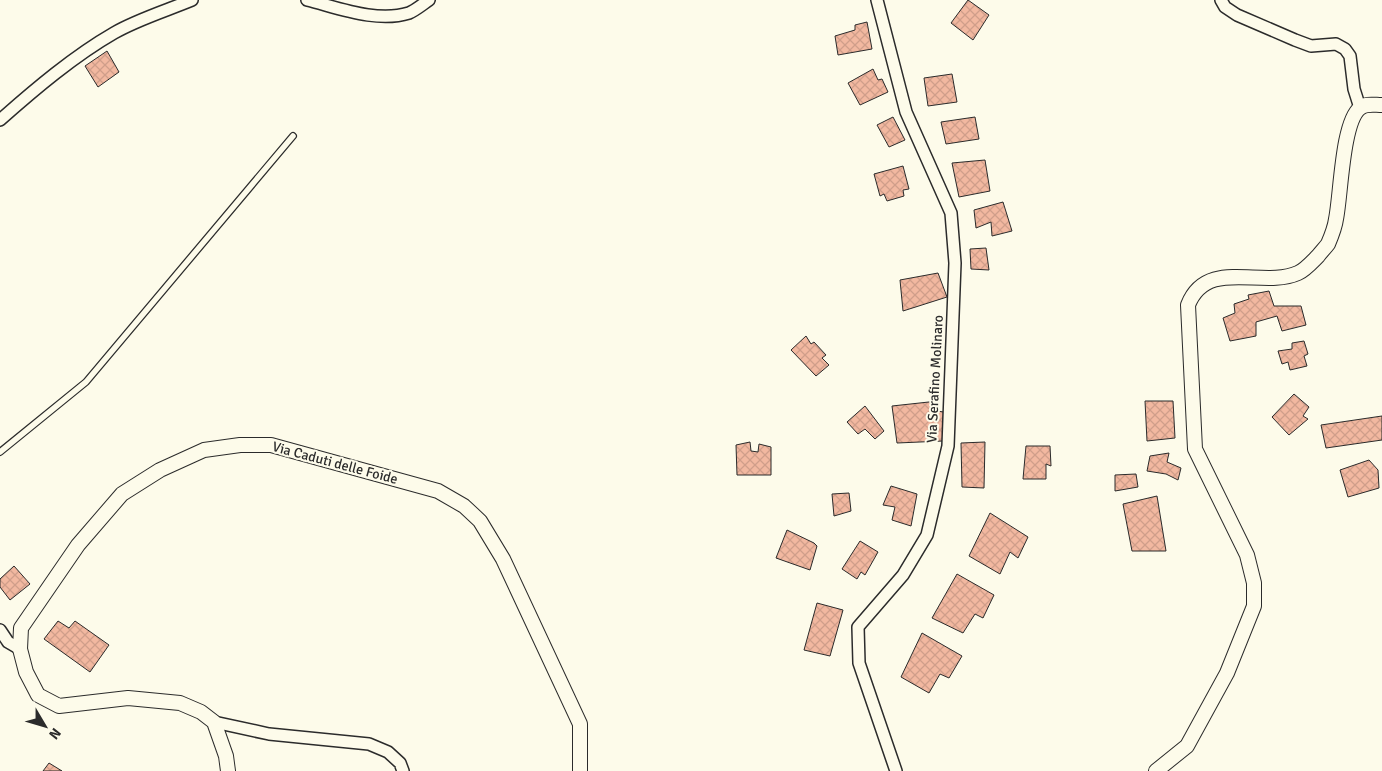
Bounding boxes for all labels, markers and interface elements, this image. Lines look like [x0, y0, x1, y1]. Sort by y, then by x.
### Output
street label: Via Serafino Molinaro [923, 314, 947, 444]
street label: Via Caduti delle Foide [270, 438, 400, 488]
north arrow [20, 701, 70, 751]
text: N [45, 725, 65, 743]

